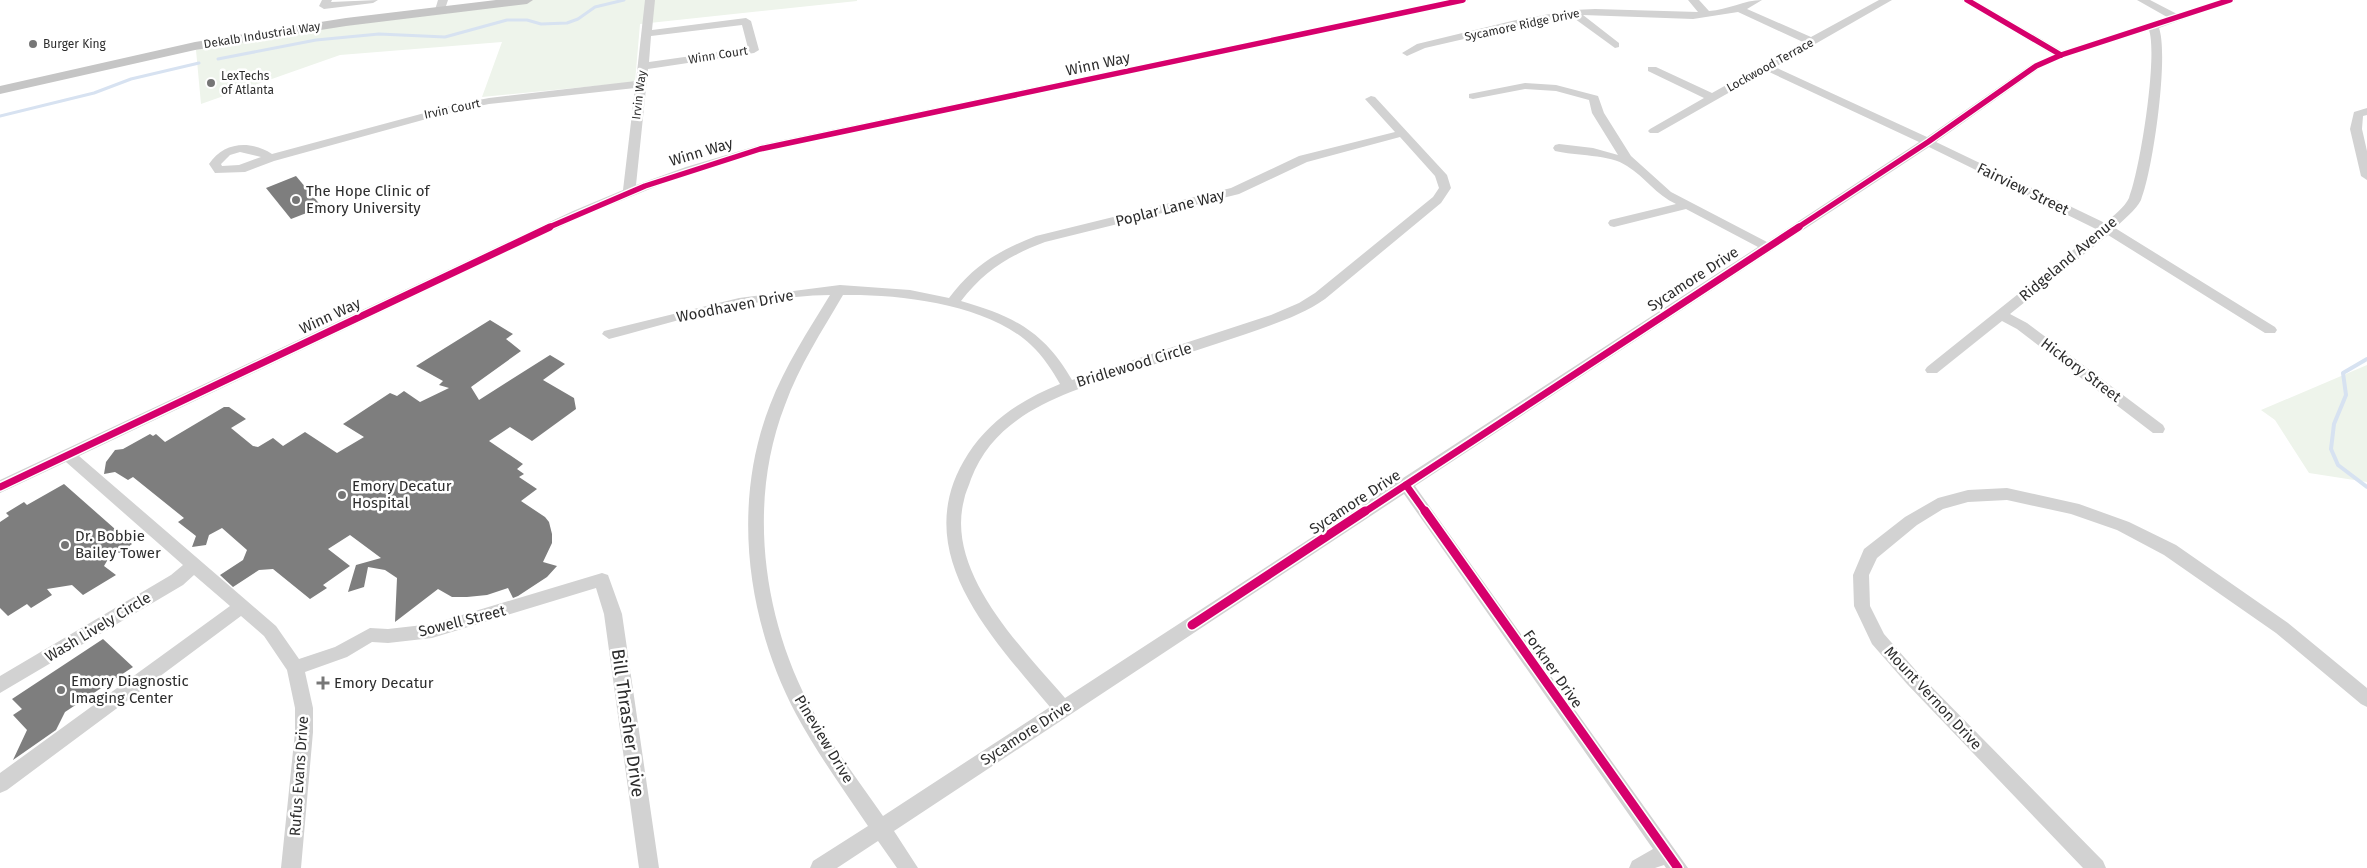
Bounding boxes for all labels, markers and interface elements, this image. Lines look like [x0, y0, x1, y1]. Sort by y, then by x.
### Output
street label: Sycamore Ridge Drive [1463, 6, 1581, 44]
street label: Dekalb Industrial Way [203, 19, 321, 51]
street label: Lockwood Terrace [1724, 35, 1816, 95]
place label: Burger King [43, 37, 107, 51]
marker: Burger King [27, 38, 39, 50]
street label: Winn Court [687, 43, 749, 67]
street label: Winn Way [1064, 48, 1132, 80]
place label: LexTechs of Atlanta [221, 69, 274, 97]
street label: Irvin Way [629, 70, 649, 120]
marker: LexTechs of Atlanta [205, 77, 217, 89]
street label: Irvin Court [423, 96, 482, 122]
street label: Winn Way [667, 134, 736, 170]
street label: Fairview Street [1974, 159, 2072, 219]
place label: The Hope Clinic of Emory University [306, 182, 431, 217]
street label: Poplar Lane Way [1114, 186, 1227, 230]
marker: The Hope Clinic of Emory University [290, 194, 302, 206]
street label: Ridgeland Avenue [2015, 213, 2121, 305]
street label: Sycamore Drive [1644, 243, 1742, 315]
street label: Woodhaven Drive [675, 286, 795, 326]
street label: Winn Way [297, 294, 364, 338]
street label: Hickory Street [2037, 334, 2125, 406]
street label: Bridlewood Circle [1074, 339, 1194, 391]
street label: Sycamore Drive [1306, 466, 1404, 538]
place label: Emory Decatur Hospital [352, 477, 452, 512]
marker: Emory Decatur Hospital [336, 489, 348, 501]
place label: Dr. Bobbie Bailey Tower [75, 527, 161, 562]
marker: Dr. Bobbie Bailey Tower [59, 539, 71, 551]
street label: Wash Lively Circle [42, 588, 154, 666]
street label: Sowell Street [416, 601, 508, 641]
street label: Forkner Drive [1520, 627, 1586, 711]
street label: Mount Vernon Drive [1880, 643, 1986, 753]
street label: Bill Thrasher Drive [607, 647, 649, 799]
place label: Emory Diagnostic Imaging Center [71, 672, 189, 707]
place label: Emory Decatur [334, 674, 434, 692]
marker: Emory Decatur [316, 676, 330, 690]
marker: Emory Diagnostic Imaging Center [55, 684, 67, 696]
street label: Pineview Drive [791, 692, 857, 786]
street label: Sycamore Drive [977, 697, 1075, 769]
street label: Rufus Evans Drive [286, 715, 312, 837]

